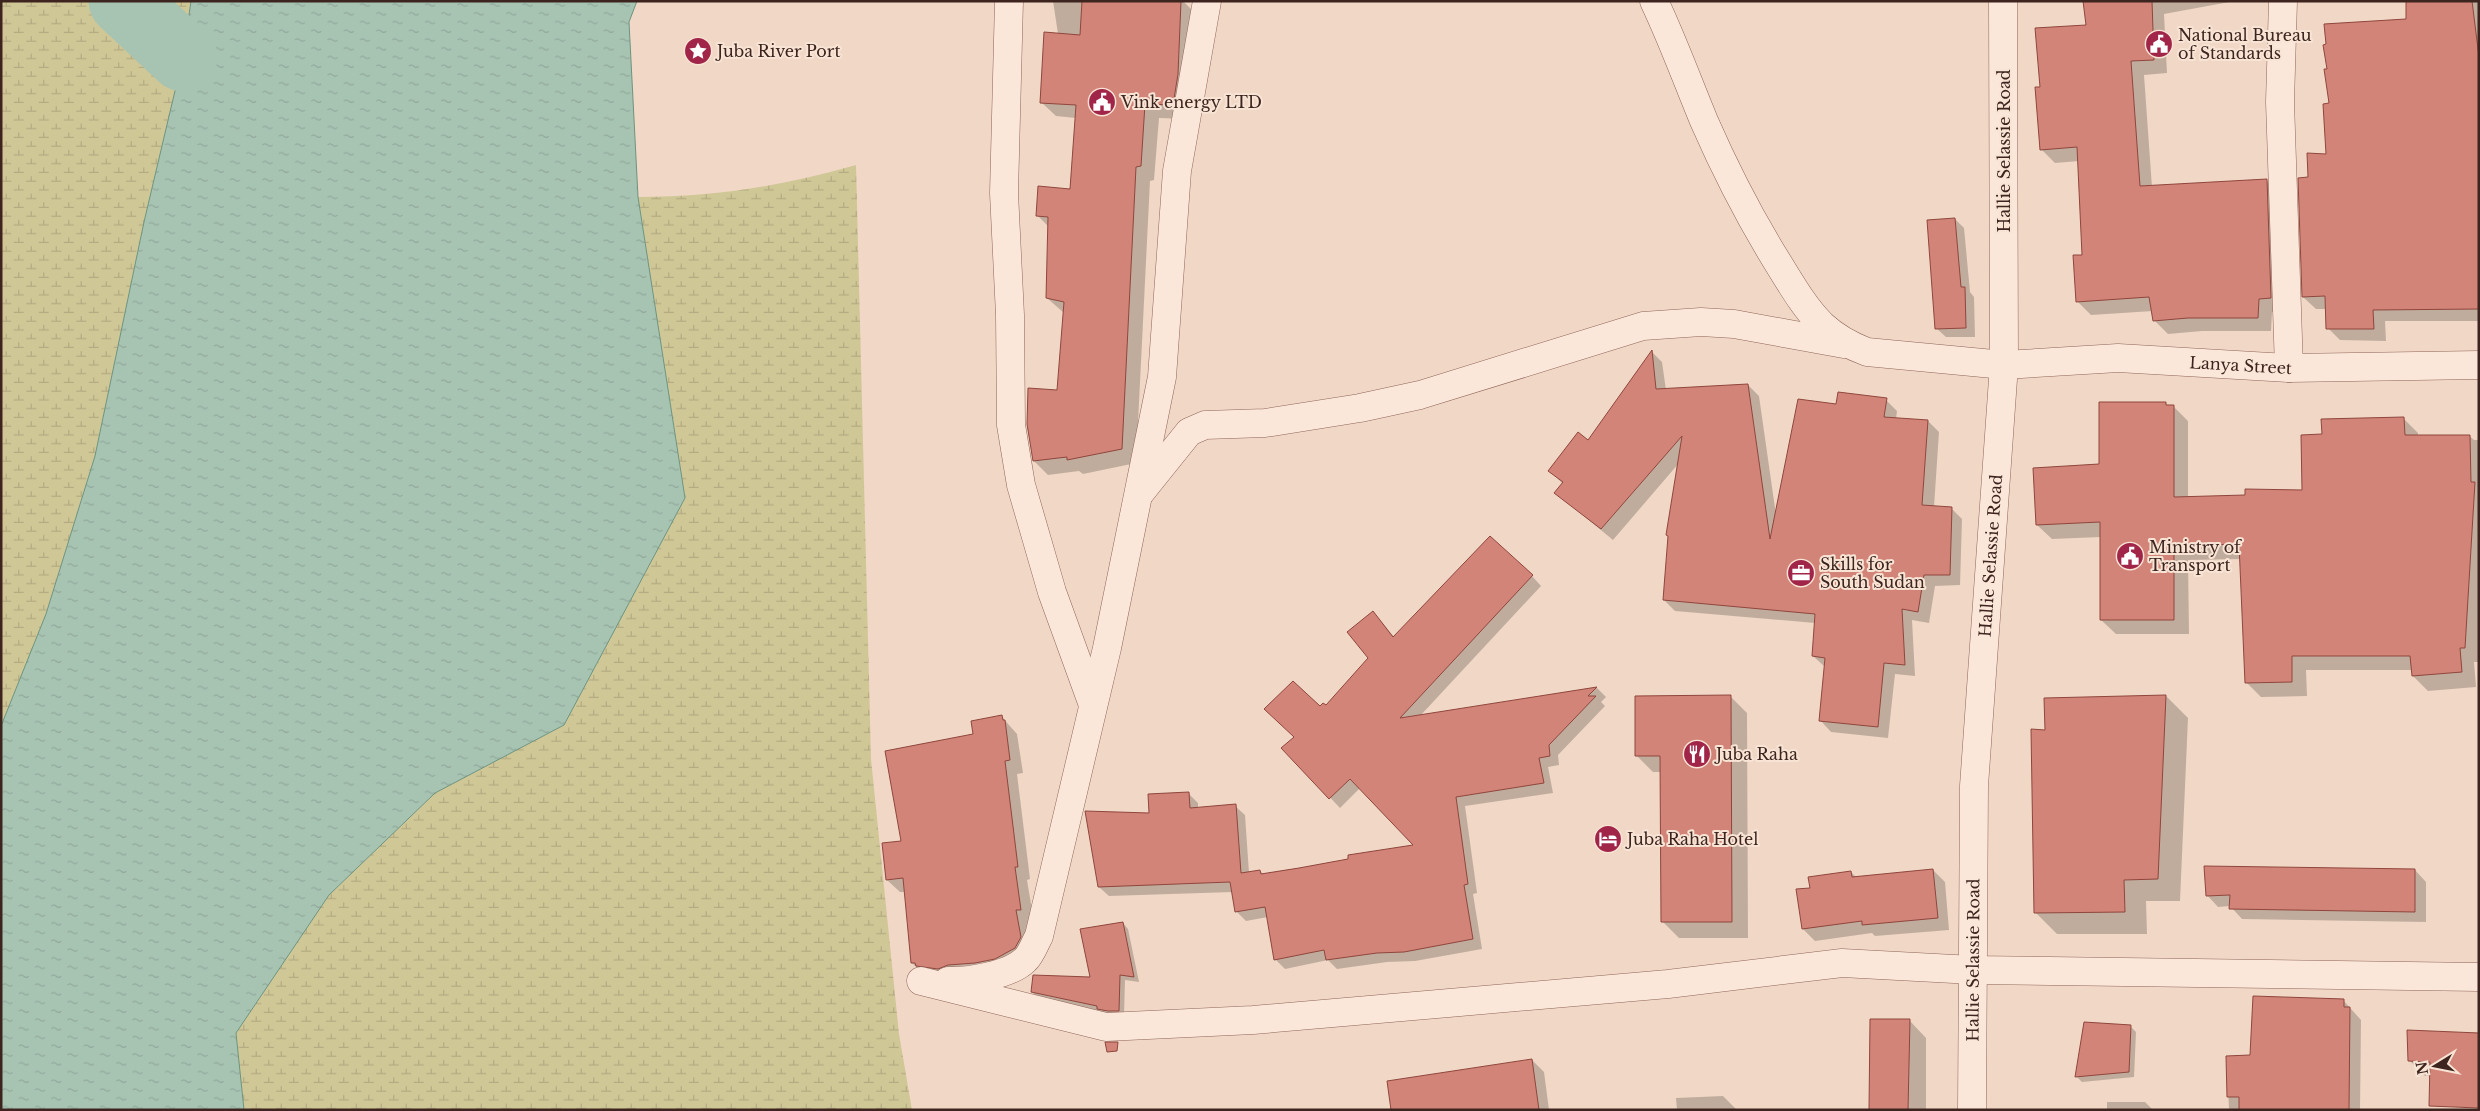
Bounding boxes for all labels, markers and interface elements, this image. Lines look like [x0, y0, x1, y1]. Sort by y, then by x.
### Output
place label: National Bureau of Standards [2178, 25, 2312, 63]
public building icon: National Bureau of Standards [2144, 29, 2174, 59]
place icon: Juba River Port [683, 36, 713, 66]
place label: Juba River Port [715, 41, 840, 61]
street label: Hallie Selassie Road [1994, 69, 2014, 233]
public building icon: Vink energy LTD [1087, 87, 1117, 117]
place label: Vink energy LTD [1120, 92, 1262, 112]
street label: Lanya Street [2189, 352, 2293, 378]
street label: Hallie Selassie Road [1975, 473, 2006, 638]
place label: Ministry of Transport [2149, 537, 2243, 575]
public building icon: Ministry of Transport [2115, 541, 2145, 571]
place label: Skills for South Sudan [1820, 554, 1925, 592]
office icon: Skills for South Sudan [1786, 558, 1816, 588]
restaurant icon: Juba Raha [1682, 739, 1712, 769]
place label: Juba Raha [1714, 744, 1798, 764]
hotel icon: Juba Raha Hotel [1593, 824, 1623, 854]
place label: Juba Raha Hotel [1625, 829, 1758, 849]
street label: Hallie Selassie Road [1962, 878, 1983, 1042]
north arrow [2410, 1041, 2460, 1091]
text: N [2412, 1060, 2432, 1076]

